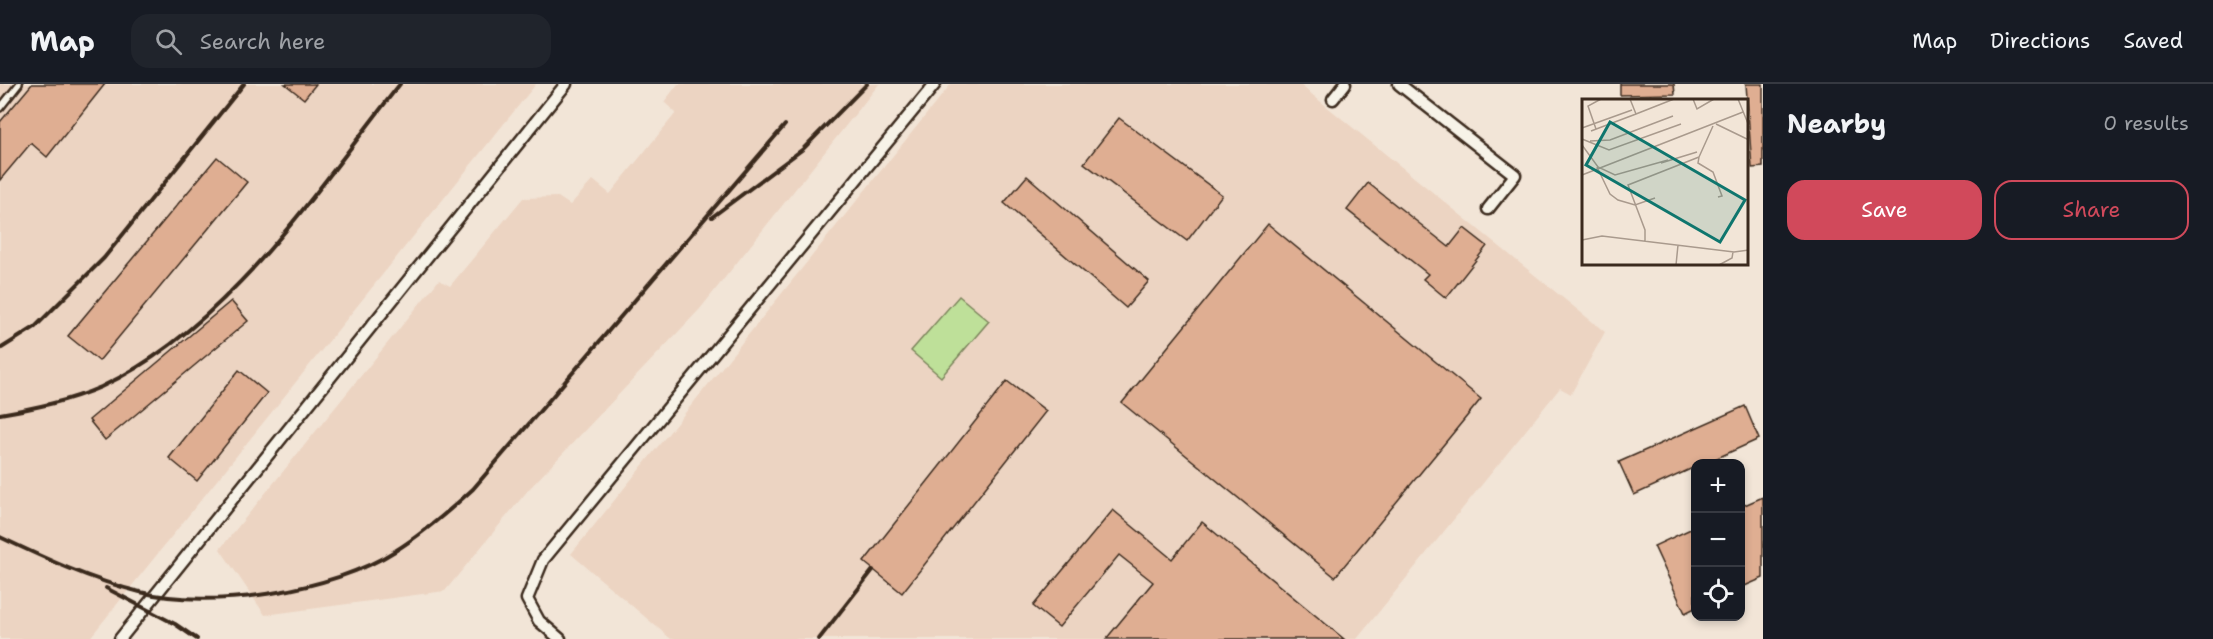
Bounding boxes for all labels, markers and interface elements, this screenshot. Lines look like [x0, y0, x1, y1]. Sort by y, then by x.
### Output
search box [131, 14, 551, 68]
text: Map [30, 22, 95, 60]
icon: search [152, 25, 185, 58]
text: Search here [200, 27, 325, 56]
text: Map [1912, 27, 1957, 55]
text: Directions [1990, 27, 2090, 55]
text: Saved [2123, 27, 2183, 55]
inset map [1582, 99, 1748, 266]
text: Nearby [1787, 106, 1886, 141]
text: 0 results [2103, 110, 2189, 136]
button: Save [1787, 180, 1982, 240]
button: Share [1994, 180, 2189, 240]
map controls [1691, 459, 1745, 621]
button: + [1691, 459, 1745, 513]
button: − [1691, 513, 1745, 567]
button: locate [1691, 567, 1745, 621]

